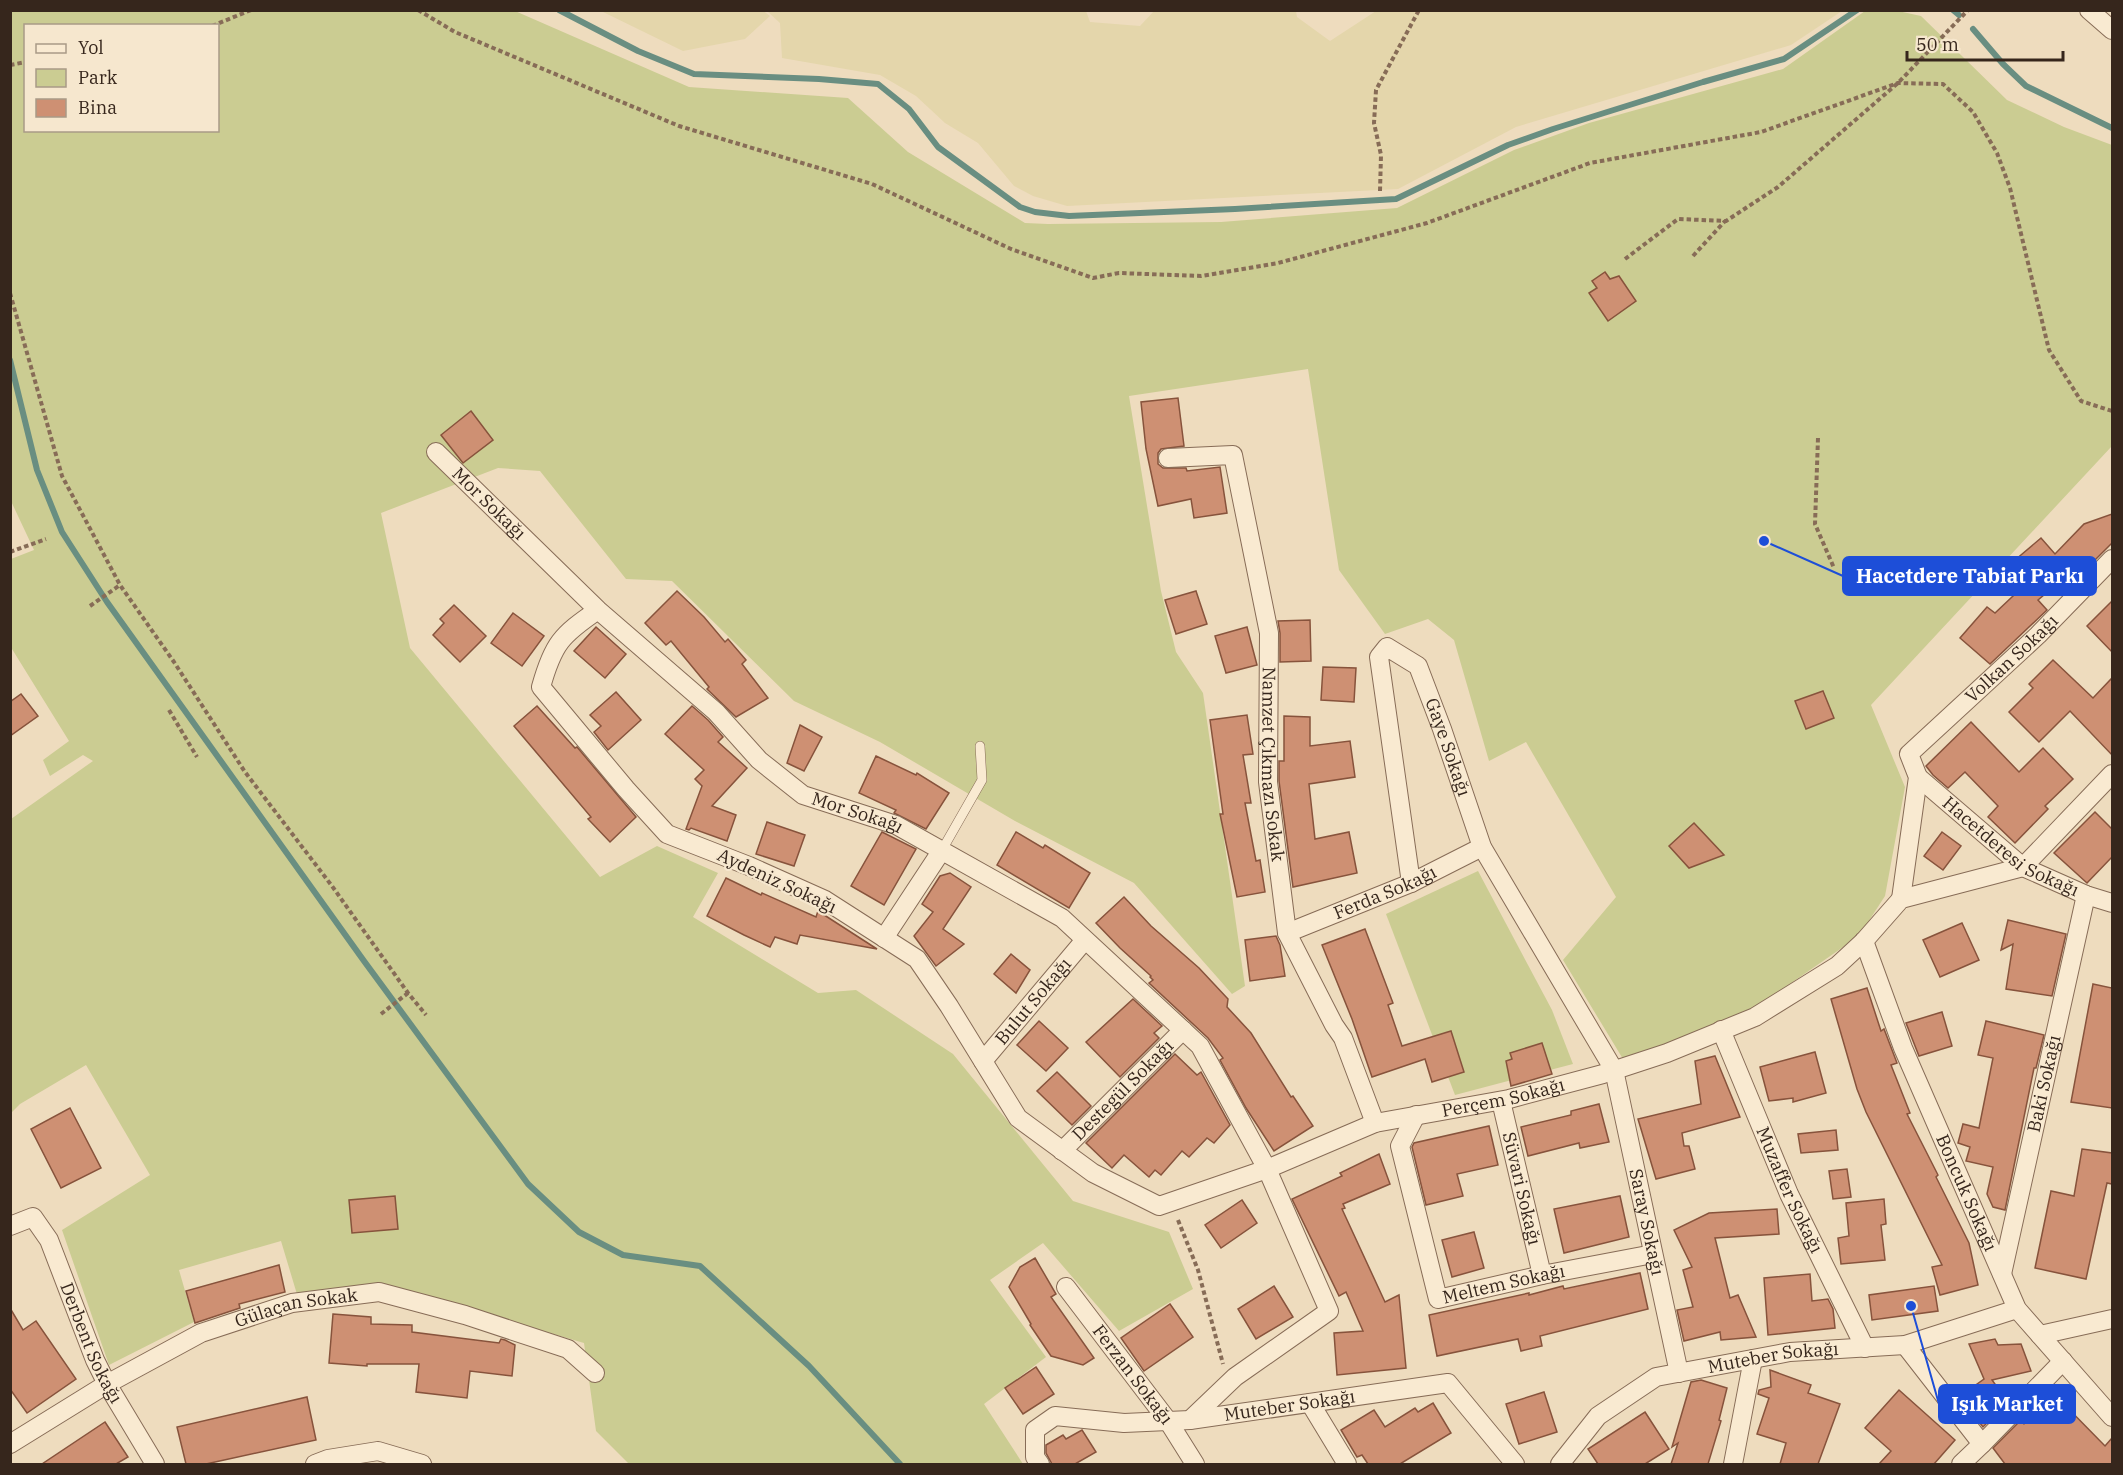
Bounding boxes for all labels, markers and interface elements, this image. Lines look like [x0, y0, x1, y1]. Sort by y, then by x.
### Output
legend [24, 24, 219, 132]
scale bar [1907, 24, 2063, 62]
text: 50 m [1916, 33, 1959, 56]
text: Yol [78, 36, 104, 59]
text: Park [78, 66, 118, 89]
text: Bina [78, 96, 117, 119]
street label: Mor Sokağı [447, 462, 531, 545]
callout: Hacetdere Tabiat Parkı [1843, 557, 2096, 595]
text: Hacetdere Tabiat Parkı [1856, 562, 2084, 589]
street label: Volkan Sokağı [1960, 609, 2063, 707]
street label: Namzet Çıkmazı Sokak [1257, 667, 1290, 863]
street label: Gaye Sokağı [1420, 695, 1476, 800]
street label: Mor Sokağı [809, 787, 908, 838]
street label: Hacetderesi Sokağı [1938, 791, 2083, 902]
street label: Aydeniz Sokağı [714, 843, 841, 918]
street label: Ferda Sokağı [1330, 860, 1440, 924]
street label: Bulut Sokağı [990, 953, 1076, 1049]
street label: Baki Sokağı [2022, 1032, 2066, 1134]
street label: Destegül Sokağı [1067, 1034, 1178, 1145]
street label: Perçem Sokağı [1440, 1073, 1567, 1122]
street label: Muzaffer Sokağı [1751, 1123, 1829, 1257]
street label: Süvari Sokağı [1498, 1130, 1547, 1248]
street label: Boncuk Sokağı [1931, 1131, 2003, 1255]
street label: Saray Sokağı [1624, 1166, 1670, 1278]
street label: Meltem Sokağı [1440, 1259, 1567, 1309]
street label: Derbent Sokağı [55, 1279, 128, 1408]
street label: Gülaçan Sokak [232, 1283, 359, 1332]
street label: Ferzan Sokağı [1088, 1320, 1179, 1429]
street label: Muteber Sokağı [1706, 1337, 1840, 1378]
street label: Muteber Sokağı [1222, 1384, 1357, 1426]
callout: Işık Market [1939, 1385, 2075, 1423]
text: Işık Market [1951, 1390, 2063, 1417]

